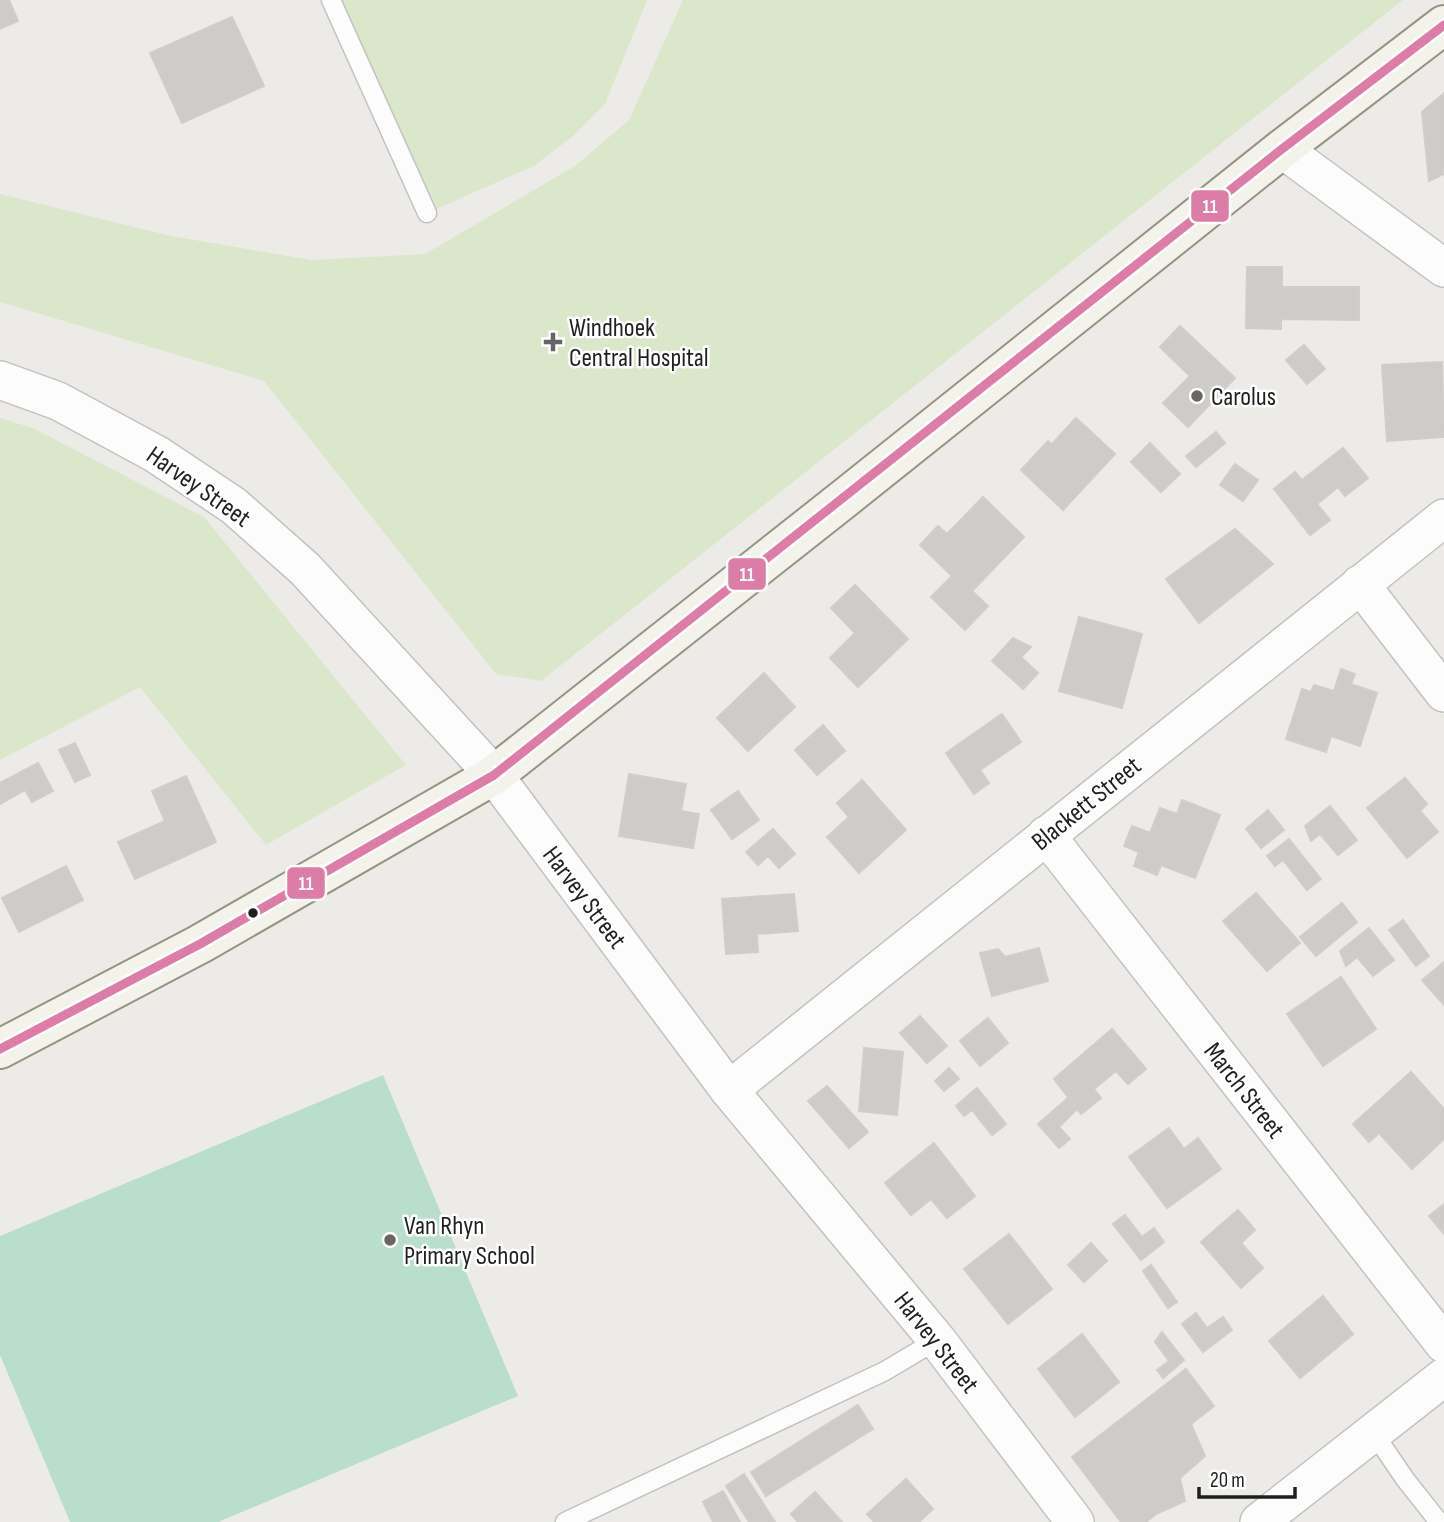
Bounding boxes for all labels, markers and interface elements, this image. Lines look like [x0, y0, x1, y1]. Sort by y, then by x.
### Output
line badge: 11 [1190, 189, 1230, 223]
text: 11 [1203, 196, 1218, 219]
place label: Windhoek Central Hospital [569, 313, 709, 374]
marker: Windhoek Central Hospital [543, 332, 563, 352]
place label: Carolus [1211, 382, 1276, 413]
marker: Carolus [1189, 388, 1205, 404]
street label: Harvey Street [140, 440, 256, 534]
line badge: 11 [727, 557, 767, 591]
text: 11 [740, 564, 755, 587]
street label: Blackett Street [1026, 751, 1148, 858]
street label: Harvey Street [535, 841, 632, 955]
line badge: 11 [286, 866, 326, 900]
text: 11 [299, 873, 314, 896]
unlabelled marker [246, 906, 260, 920]
street label: March Street [1197, 1037, 1291, 1145]
place label: Van Rhyn Primary School [404, 1211, 535, 1272]
marker: Van Rhyn Primary School [382, 1232, 398, 1248]
street label: Harvey Street [887, 1286, 985, 1400]
scale bar [1199, 1456, 1295, 1500]
text: 20 m [1210, 1468, 1245, 1493]

